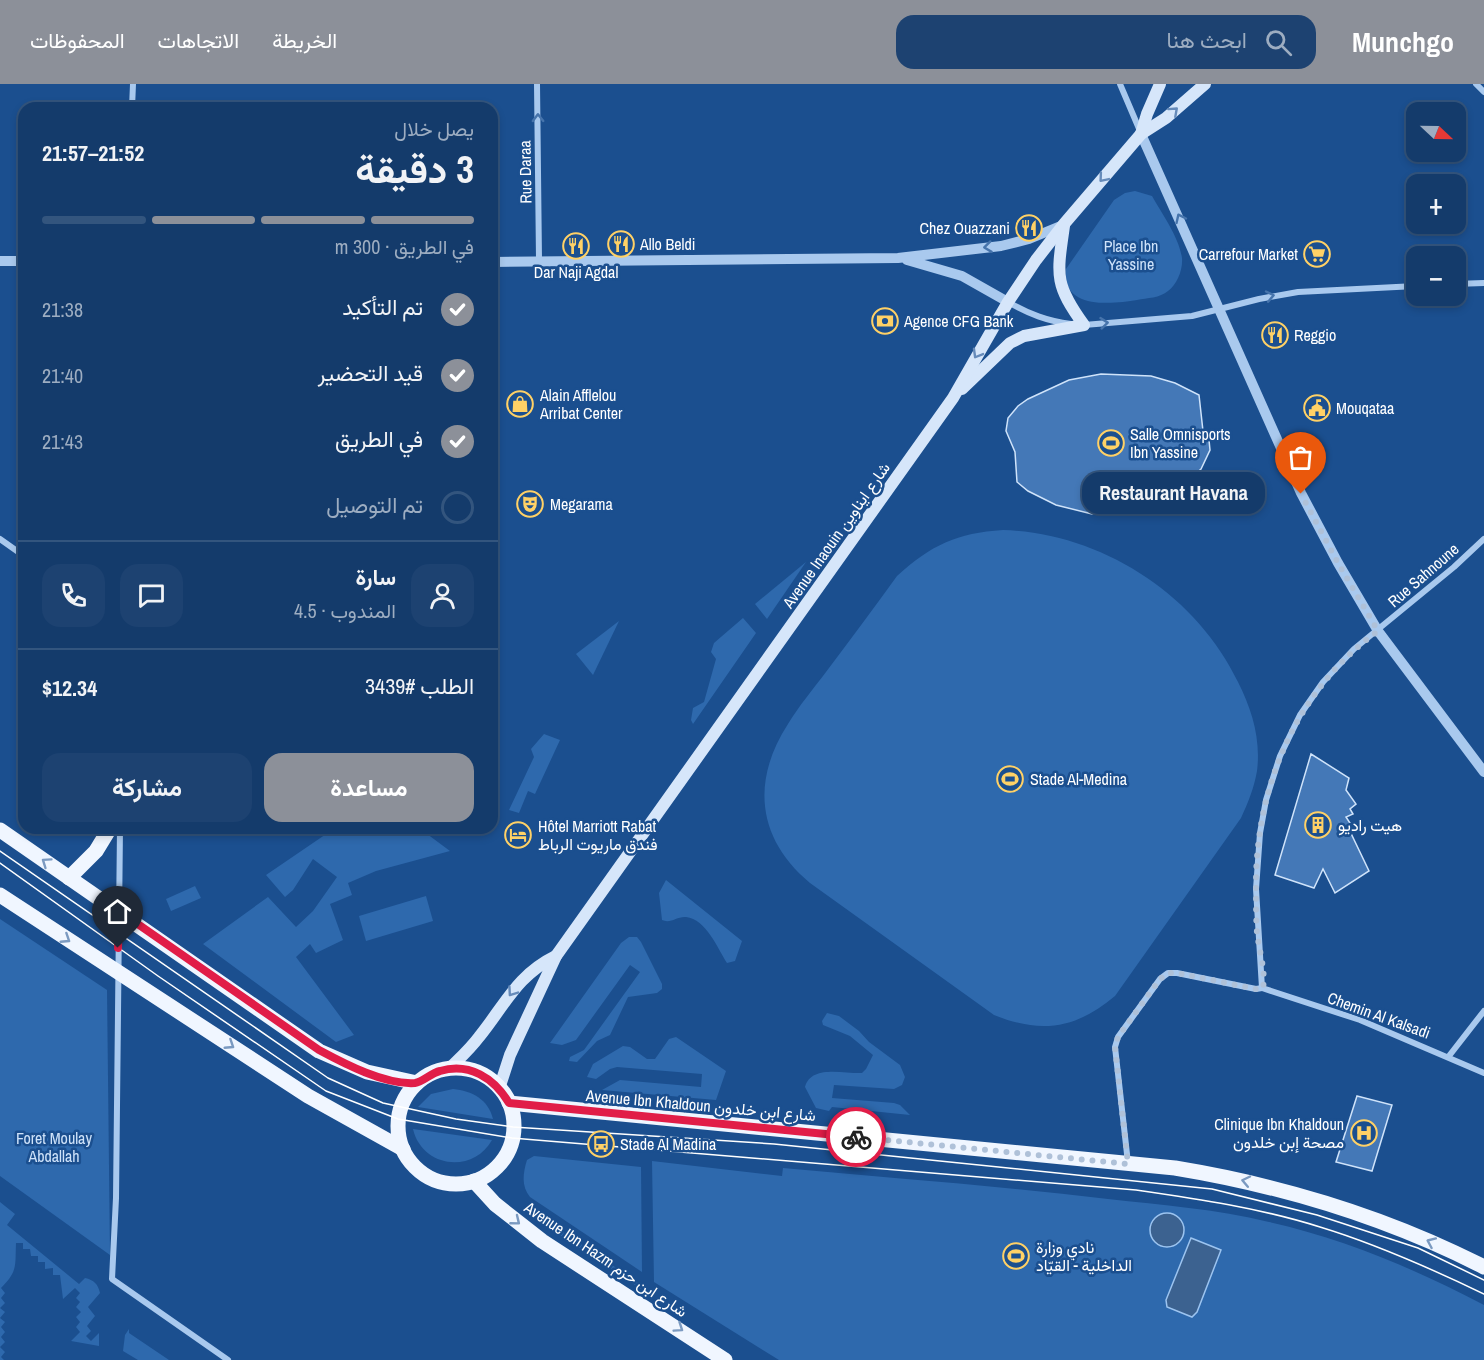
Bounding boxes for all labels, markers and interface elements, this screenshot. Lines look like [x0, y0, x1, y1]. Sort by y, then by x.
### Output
search box [896, 15, 1316, 69]
text: Munchgo [1352, 23, 1454, 61]
text: ابحث هنا [1166, 25, 1247, 55]
text: المحفوظات [30, 26, 125, 55]
text: الاتجاهات [158, 26, 239, 55]
text: الخريطة [272, 26, 337, 55]
icon: search [1262, 26, 1295, 59]
north arrow [1406, 102, 1466, 162]
map controls [1406, 102, 1466, 306]
one-way arrow [1168, 107, 1178, 118]
one-way arrow [532, 113, 544, 122]
text: يصل خلال [394, 115, 474, 142]
text: 21:52–21:57 [42, 138, 144, 168]
street label: Rue Daraa [513, 139, 537, 204]
text: 3 دقيقة [355, 143, 474, 195]
one-way arrow [1099, 171, 1110, 182]
button: + [1406, 174, 1466, 234]
restaurant icon: Chez Ouazzani [1014, 213, 1044, 243]
one-way arrow [1175, 214, 1187, 225]
place label: Chez Ouazzani [920, 217, 1010, 239]
restaurant icon: Allo Beldi [606, 229, 636, 259]
restaurant icon: Dar Naji Agdal [561, 231, 591, 261]
text: في الطريق · 300 m [335, 233, 474, 260]
place label: Allo Beldi [639, 233, 695, 255]
park label: Place Ibn Yassine [1104, 235, 1158, 275]
supermarket icon: Carrefour Market [1302, 239, 1332, 269]
one-way arrow [984, 240, 993, 253]
place label: Carrefour Market [1199, 243, 1298, 265]
button: − [1406, 246, 1466, 306]
place label: Dar Naji Agdal [534, 261, 618, 283]
one-way arrow [1265, 290, 1275, 303]
text: تم التأكيد [342, 292, 423, 322]
icon: check [441, 293, 474, 326]
text: 21:38 [42, 296, 83, 323]
bank icon: Agence CFG Bank [870, 306, 900, 336]
place label: Agence CFG Bank [903, 310, 1014, 332]
one-way arrow [1100, 317, 1109, 330]
restaurant icon: Reggio [1260, 320, 1290, 350]
place label: Reggio [1294, 324, 1336, 346]
one-way arrow [973, 348, 985, 358]
text: قيد التحضير [318, 358, 423, 388]
icon: check [441, 359, 474, 392]
text: 21:40 [42, 362, 83, 389]
place label: Alain Afflelou Arribat Center [539, 384, 623, 424]
shop icon: Alain Afflelou Arribat Center [505, 389, 535, 419]
public building icon: Mouqataa [1302, 393, 1332, 423]
place label: Mouqataa [1336, 397, 1395, 419]
place label: Salle Omnisports Ibn Yassine [1130, 423, 1231, 463]
text: في الطريق [335, 424, 423, 454]
icon: check [441, 425, 474, 458]
text: 21:43 [42, 428, 83, 455]
sports icon: Salle Omnisports Ibn Yassine [1096, 428, 1126, 458]
pin [1275, 432, 1326, 494]
icon: bag [1284, 441, 1317, 474]
street label: Avenue Inaouin شارع ايناوين [777, 458, 896, 614]
callout: Restaurant Havana [1082, 473, 1265, 515]
text: Restaurant Havana [1099, 479, 1248, 506]
theatre icon: Megarama [515, 489, 545, 519]
text: تم التوصيل [326, 490, 423, 520]
place label: Megarama [550, 493, 613, 515]
street label: Rue Sahnoune [1383, 538, 1463, 612]
text: سارة [355, 562, 396, 592]
button: phone [42, 564, 105, 627]
button: chat [120, 564, 183, 627]
button: person [411, 564, 474, 627]
text: المندوب · 4.5 [294, 597, 396, 624]
text: الطلب #3439 [365, 671, 474, 701]
text: $12.34 [42, 673, 97, 703]
button: مشاركة [42, 753, 252, 822]
button: مساعدة [264, 753, 474, 822]
sports icon: Stade Al-Medina [995, 764, 1025, 794]
place label: Stade Al-Medina [1030, 768, 1128, 790]
building icon: هيت راديو [1303, 810, 1333, 840]
place label: هيت راديو [1338, 814, 1402, 836]
place label: Hôtel Marriott Rabat فندق ماريوت الرباط [538, 815, 658, 855]
hotel icon: Hôtel Marriott Rabat فندق ماريوت الرباط [503, 820, 533, 850]
one-way arrow [41, 858, 52, 869]
pin [92, 886, 143, 948]
icon: home [101, 895, 134, 928]
one-way arrow [60, 932, 70, 944]
one-way arrow [508, 986, 519, 997]
street label: Chemin Al Kalsadi [1325, 986, 1433, 1044]
one-way arrow [223, 1038, 234, 1049]
street label: Avenue Ibn Khaldoun شارع ابن خلدون [584, 1084, 817, 1127]
courier [826, 1107, 886, 1167]
place label: Clinique Ibn Khaldoun مصحة إبن خلدون [1214, 1113, 1344, 1153]
hospital icon: Clinique Ibn Khaldoun مصحة إبن خلدون [1349, 1118, 1379, 1148]
icon: bike [840, 1121, 873, 1154]
park label: Foret Moulay Abdallah [16, 1127, 92, 1167]
bus stop icon: Stade Al Madina [586, 1129, 616, 1159]
place label: Stade Al Madina [620, 1133, 717, 1155]
one-way arrow [1242, 1175, 1252, 1188]
street label: Avenue Ibn Hazm شارع ابن حزم [519, 1196, 692, 1323]
one-way arrow [509, 1214, 520, 1225]
place label: نادي وزارة الداخلية - القيّاد [1036, 1236, 1132, 1276]
one-way arrow [1427, 1237, 1438, 1249]
sports icon: نادي وزارة الداخلية - القيّاد [1001, 1241, 1031, 1271]
one-way arrow [672, 1321, 683, 1332]

